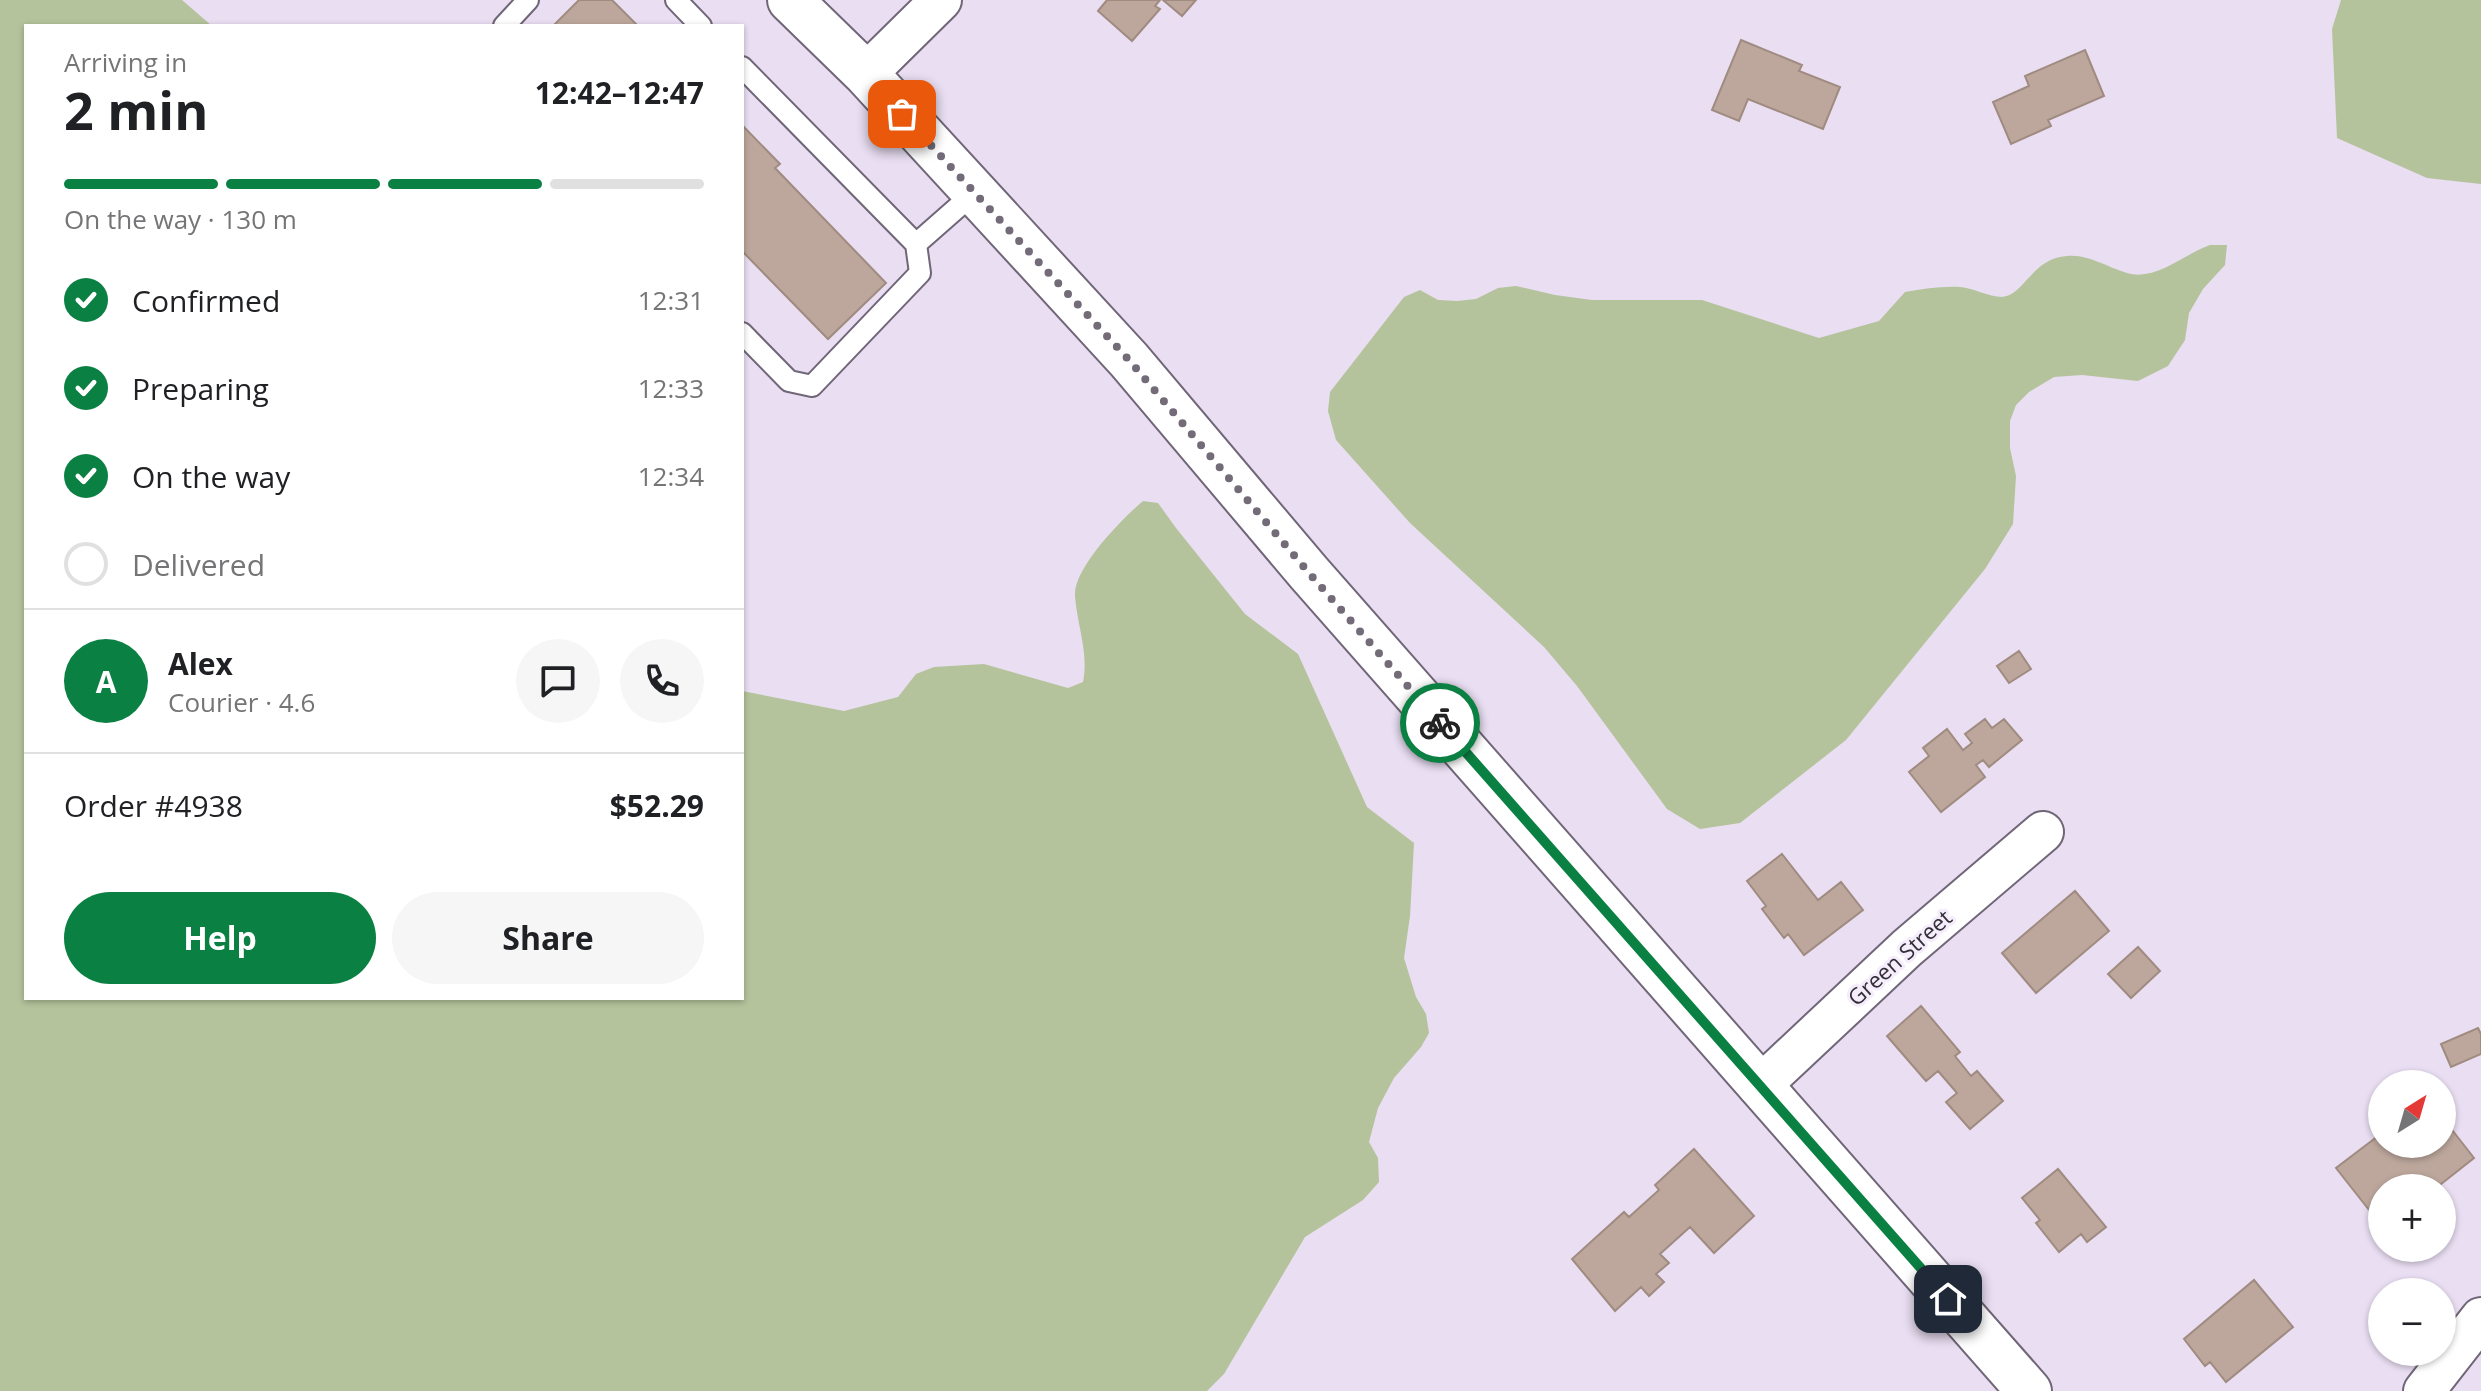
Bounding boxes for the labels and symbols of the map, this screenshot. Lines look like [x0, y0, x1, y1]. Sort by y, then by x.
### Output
pin [868, 80, 936, 148]
courier [1400, 683, 1480, 763]
street label: Green Street [1841, 902, 1958, 1012]
north arrow [2368, 1070, 2456, 1158]
pin [1914, 1265, 1982, 1333]

